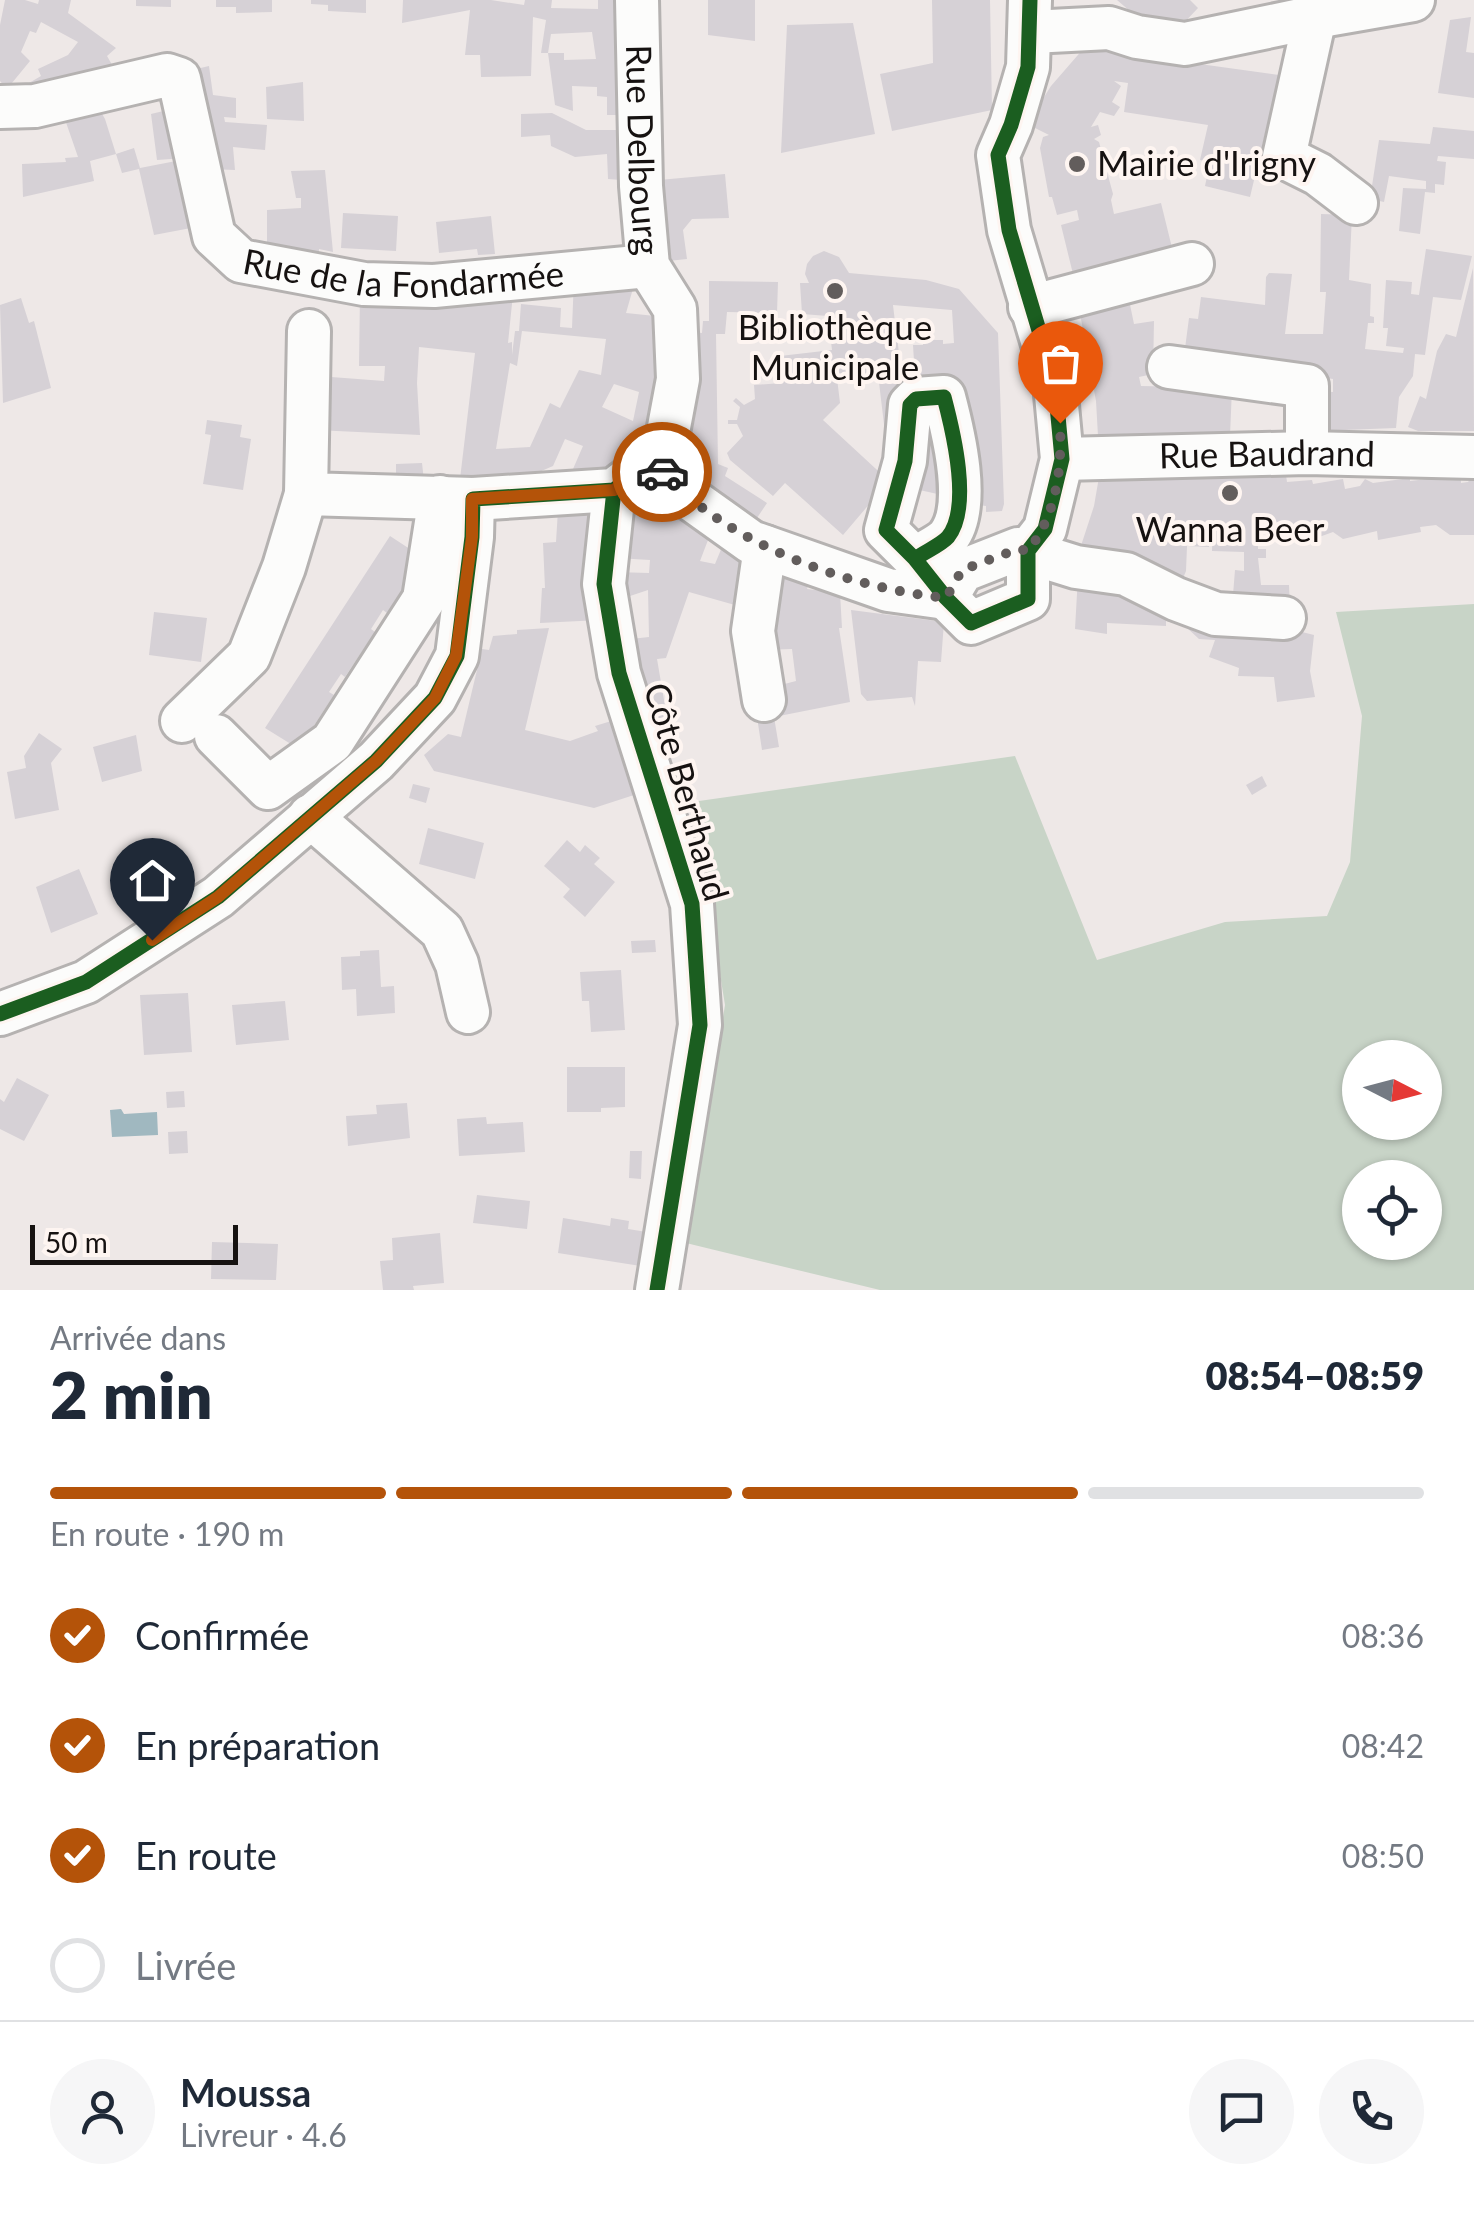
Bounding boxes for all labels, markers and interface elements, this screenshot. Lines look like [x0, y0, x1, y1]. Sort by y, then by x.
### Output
street label: Rue Delbourg [619, 44, 670, 257]
place label: Mairie d'Irigny [1097, 141, 1316, 183]
marker: Mairie d'Irigny [1066, 153, 1088, 175]
street label: Rue de la Fondarmée [240, 239, 566, 305]
marker: Bibliothèque Municipale [824, 280, 846, 302]
place label: Bibliothèque Municipale [738, 305, 932, 387]
pin [1018, 321, 1103, 424]
icon: bag [1033, 336, 1088, 391]
courier [612, 422, 712, 522]
street label: Rue Baudrand [1158, 430, 1376, 476]
icon: car [635, 445, 690, 500]
marker: Wanna Beer [1219, 482, 1241, 504]
place label: Wanna Beer [1135, 507, 1325, 549]
street label: Côte Berthaud [637, 678, 739, 905]
pin [110, 838, 195, 941]
icon: home [125, 853, 180, 908]
north arrow [1342, 1040, 1442, 1140]
map controls [1342, 1040, 1442, 1260]
button: locate [1342, 1160, 1442, 1260]
scale bar [30, 1220, 238, 1264]
text: 50 m [45, 1225, 108, 1259]
text: Arrivée dans [50, 1318, 226, 1357]
text: 08:54–08:59 [1205, 1352, 1424, 1398]
text: 2 min [50, 1355, 212, 1433]
text: En route · 190 m [50, 1514, 284, 1553]
icon: check [50, 1608, 105, 1663]
text: Confirmée [135, 1612, 309, 1658]
text: 08:36 [1342, 1616, 1424, 1655]
icon: check [50, 1718, 105, 1773]
text: En préparation [135, 1722, 380, 1768]
text: 08:42 [1342, 1726, 1424, 1765]
icon: check [50, 1828, 105, 1883]
text: En route [135, 1832, 277, 1878]
text: 08:50 [1342, 1836, 1424, 1875]
text: Livrée [135, 1942, 236, 1988]
button: person [50, 2059, 155, 2164]
button: chat [1189, 2059, 1294, 2164]
button: phone [1319, 2059, 1424, 2164]
text: Moussa [180, 2069, 311, 2115]
text: Livreur · 4.6 [180, 2115, 347, 2154]

